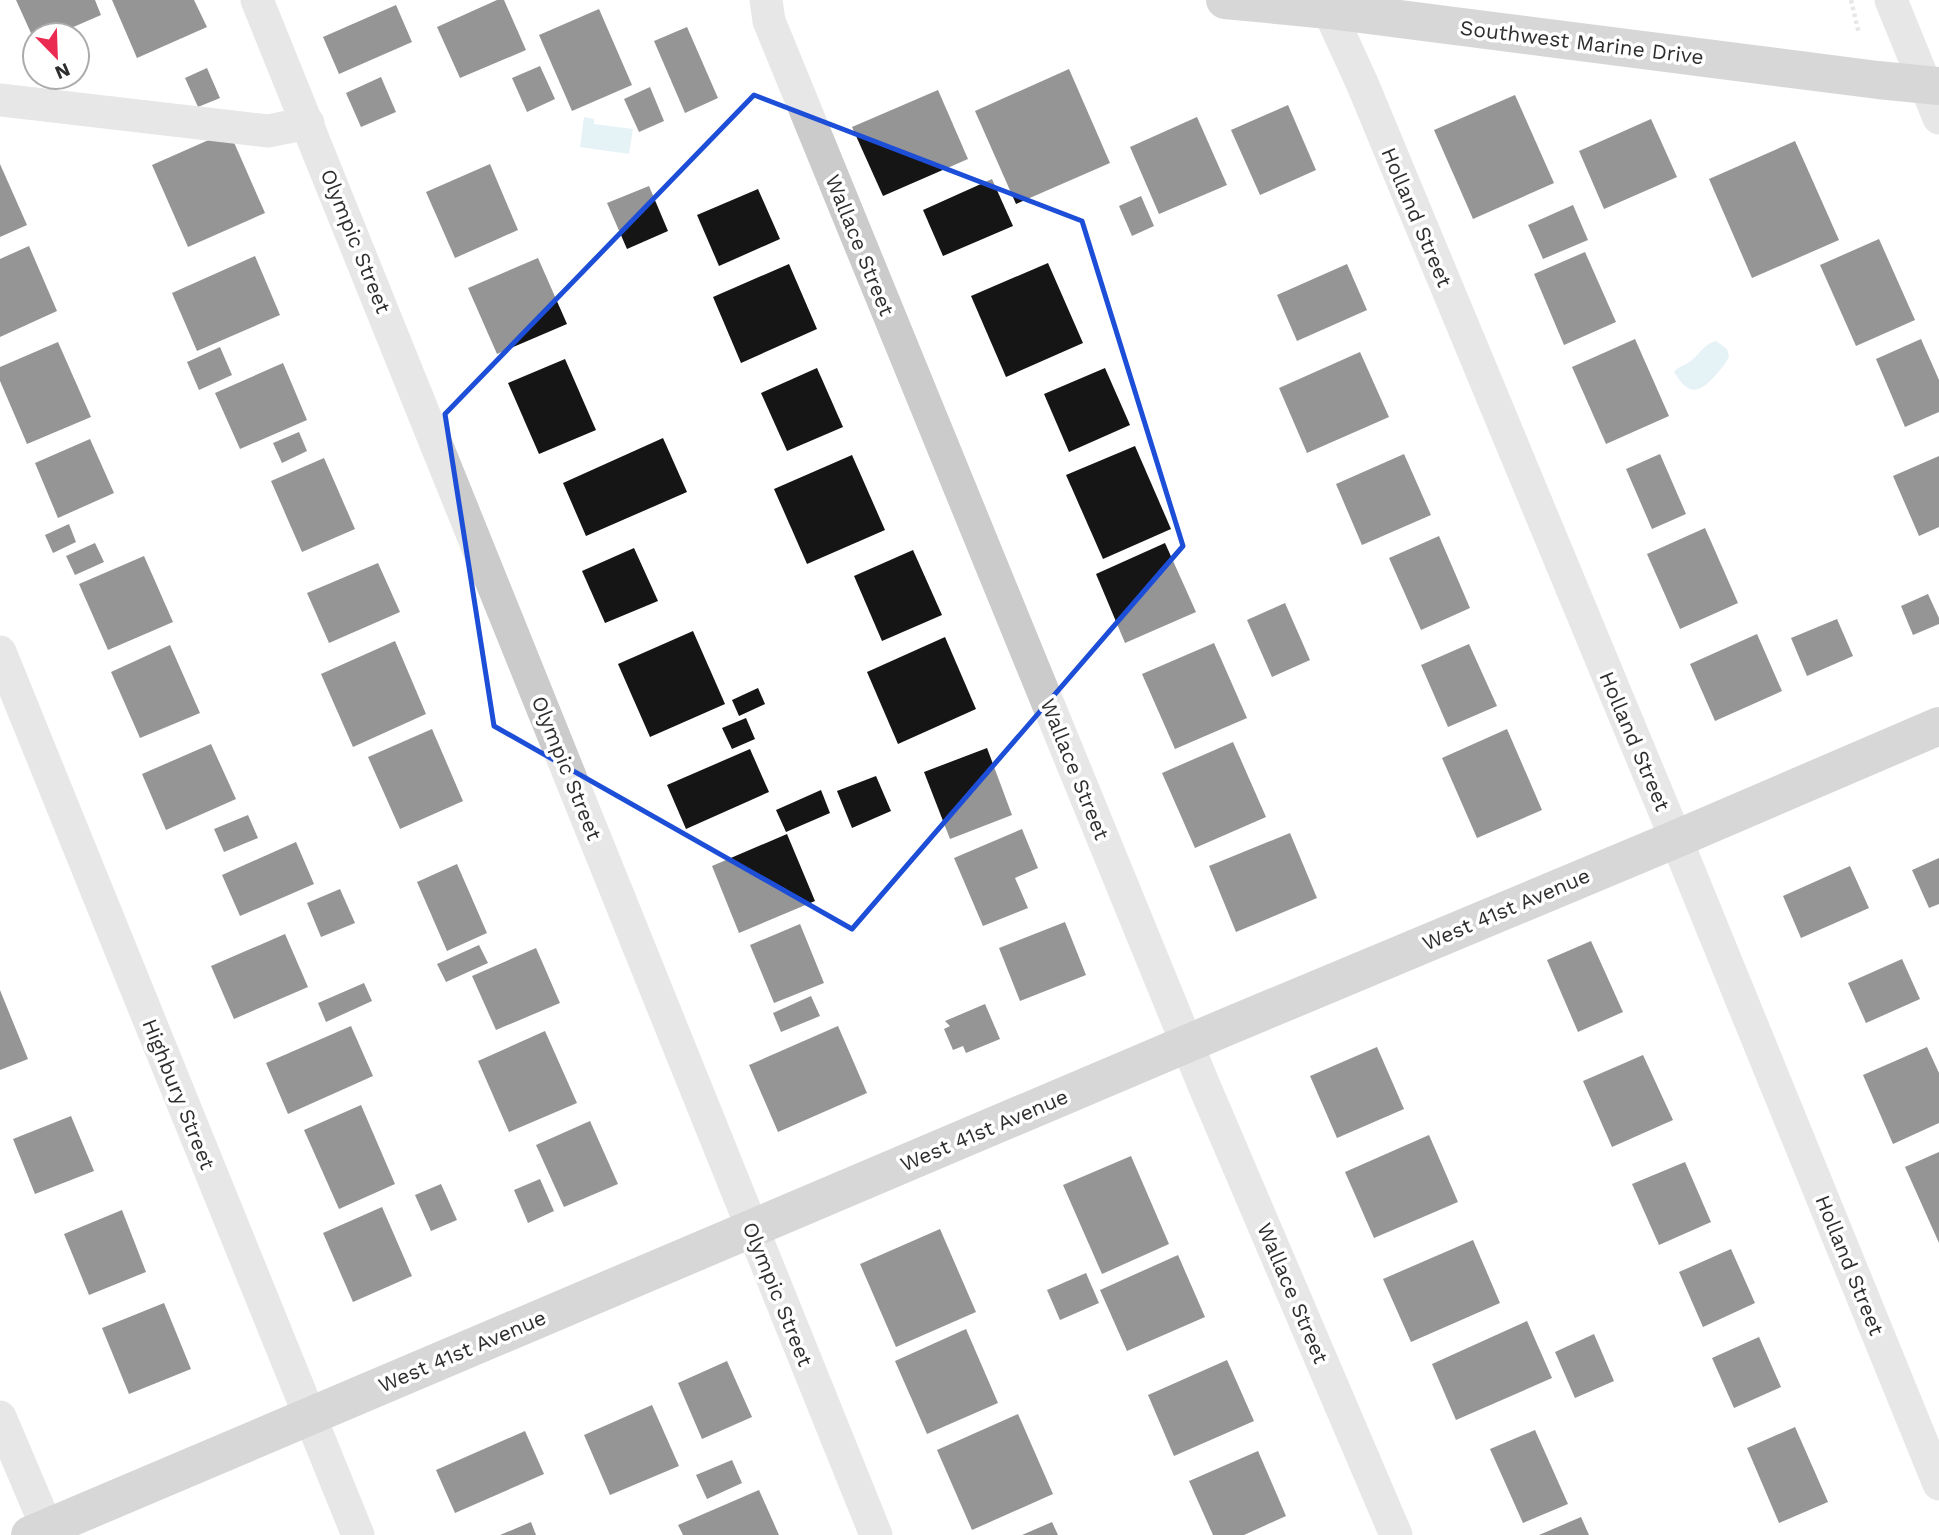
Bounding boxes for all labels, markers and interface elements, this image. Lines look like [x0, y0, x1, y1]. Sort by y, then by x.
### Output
street label: Southwest Marine Drive [1459, 15, 1705, 69]
north arrow [21, 21, 91, 91]
text: N [51, 58, 73, 85]
street label: Holland Street [1376, 143, 1458, 291]
street label: Olympic Street [316, 165, 396, 317]
street label: Wallace Street [820, 171, 900, 320]
street label: Holland Street [1594, 667, 1676, 815]
street label: Olympic Street [527, 692, 607, 844]
street label: Wallace Street [1035, 695, 1115, 844]
street label: West 41st Avenue [1418, 862, 1594, 956]
street label: Highbury Street [137, 1015, 221, 1173]
street label: West 41st Avenue [896, 1083, 1072, 1177]
street label: Holland Street [1810, 1191, 1890, 1339]
street label: Olympic Street [738, 1218, 818, 1370]
street label: Wallace Street [1252, 1219, 1334, 1367]
street label: West 41st Avenue [374, 1304, 550, 1398]

